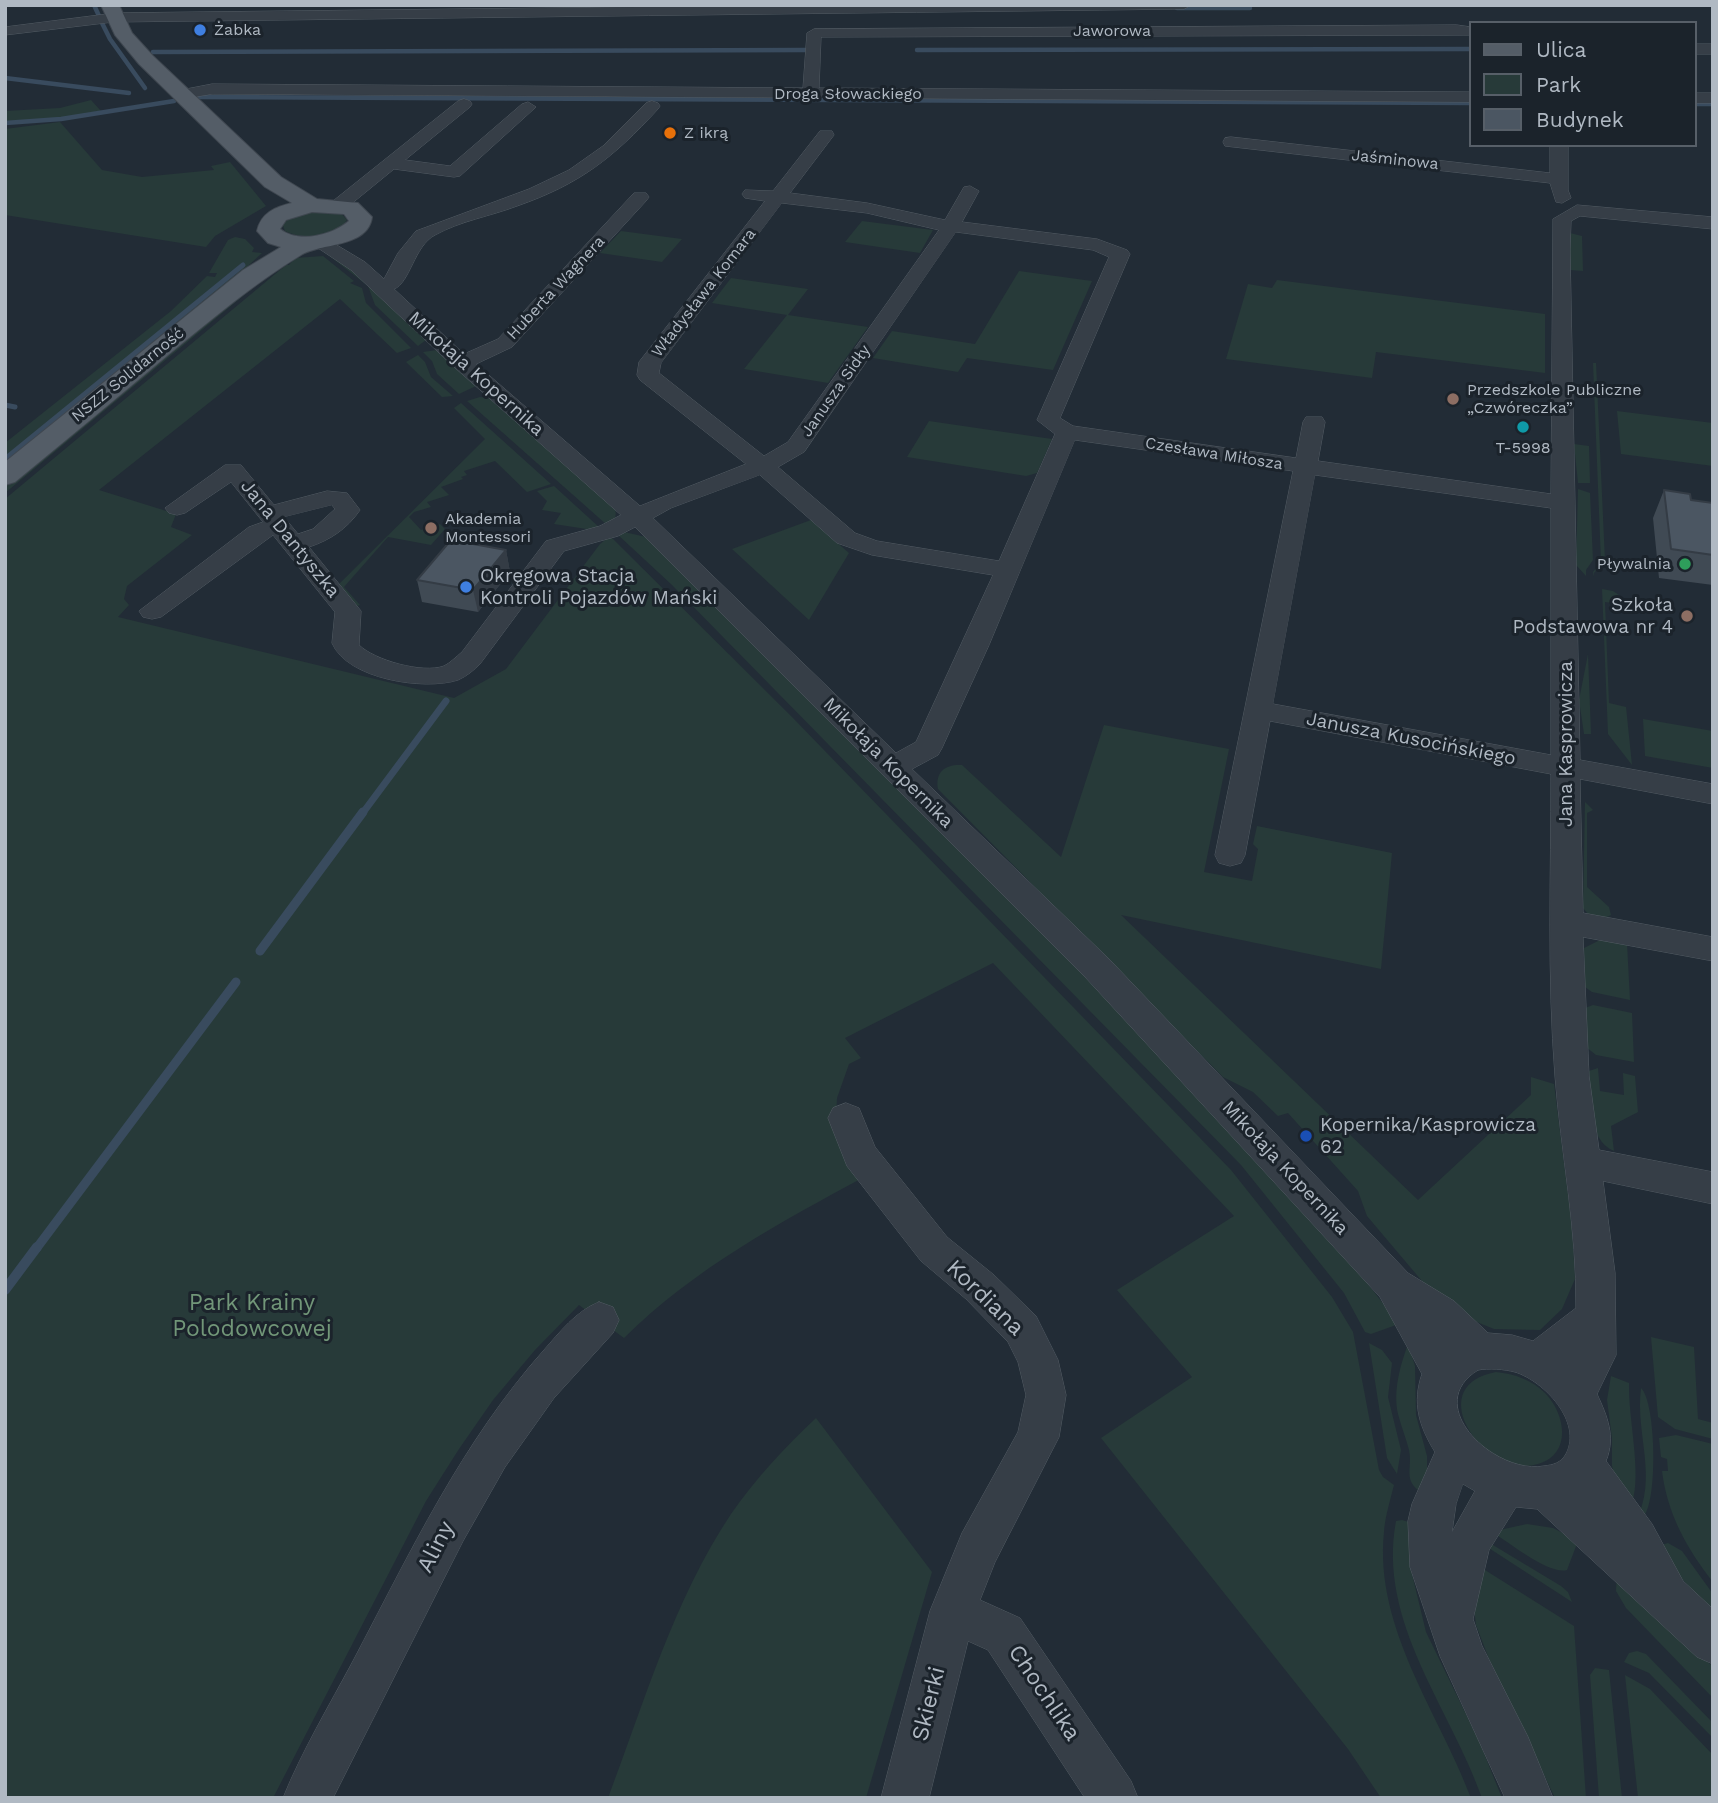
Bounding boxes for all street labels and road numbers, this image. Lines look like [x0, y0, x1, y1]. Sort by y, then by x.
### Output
street label: Jaworowa [1073, 21, 1151, 41]
street label: Droga Słowackiego [774, 84, 922, 104]
street label: Jaśminowa [1351, 146, 1439, 174]
street label: Władysława Komara [648, 225, 760, 361]
street label: Huberta Wagnera [503, 232, 609, 344]
street label: Mikołaja Kopernika [403, 307, 549, 441]
street label: NSZZ Solidarność [68, 324, 188, 426]
street label: Janusza Sidły [797, 341, 875, 441]
street label: Czesława Miłosza [1144, 434, 1284, 474]
street label: Jana Dantyszka [235, 475, 345, 603]
street label: Jana Kasprowicza [1555, 661, 1577, 827]
street label: Mikołaja Kopernika [818, 693, 958, 833]
street label: Janusza Kusocińskiego [1304, 707, 1518, 771]
street label: Mikołaja Kopernika [1217, 1096, 1353, 1240]
street label: Kordiana [940, 1254, 1030, 1342]
street label: Aliny [411, 1517, 461, 1577]
street label: Chochlika [1002, 1640, 1086, 1746]
street label: Skierki [906, 1664, 952, 1744]

